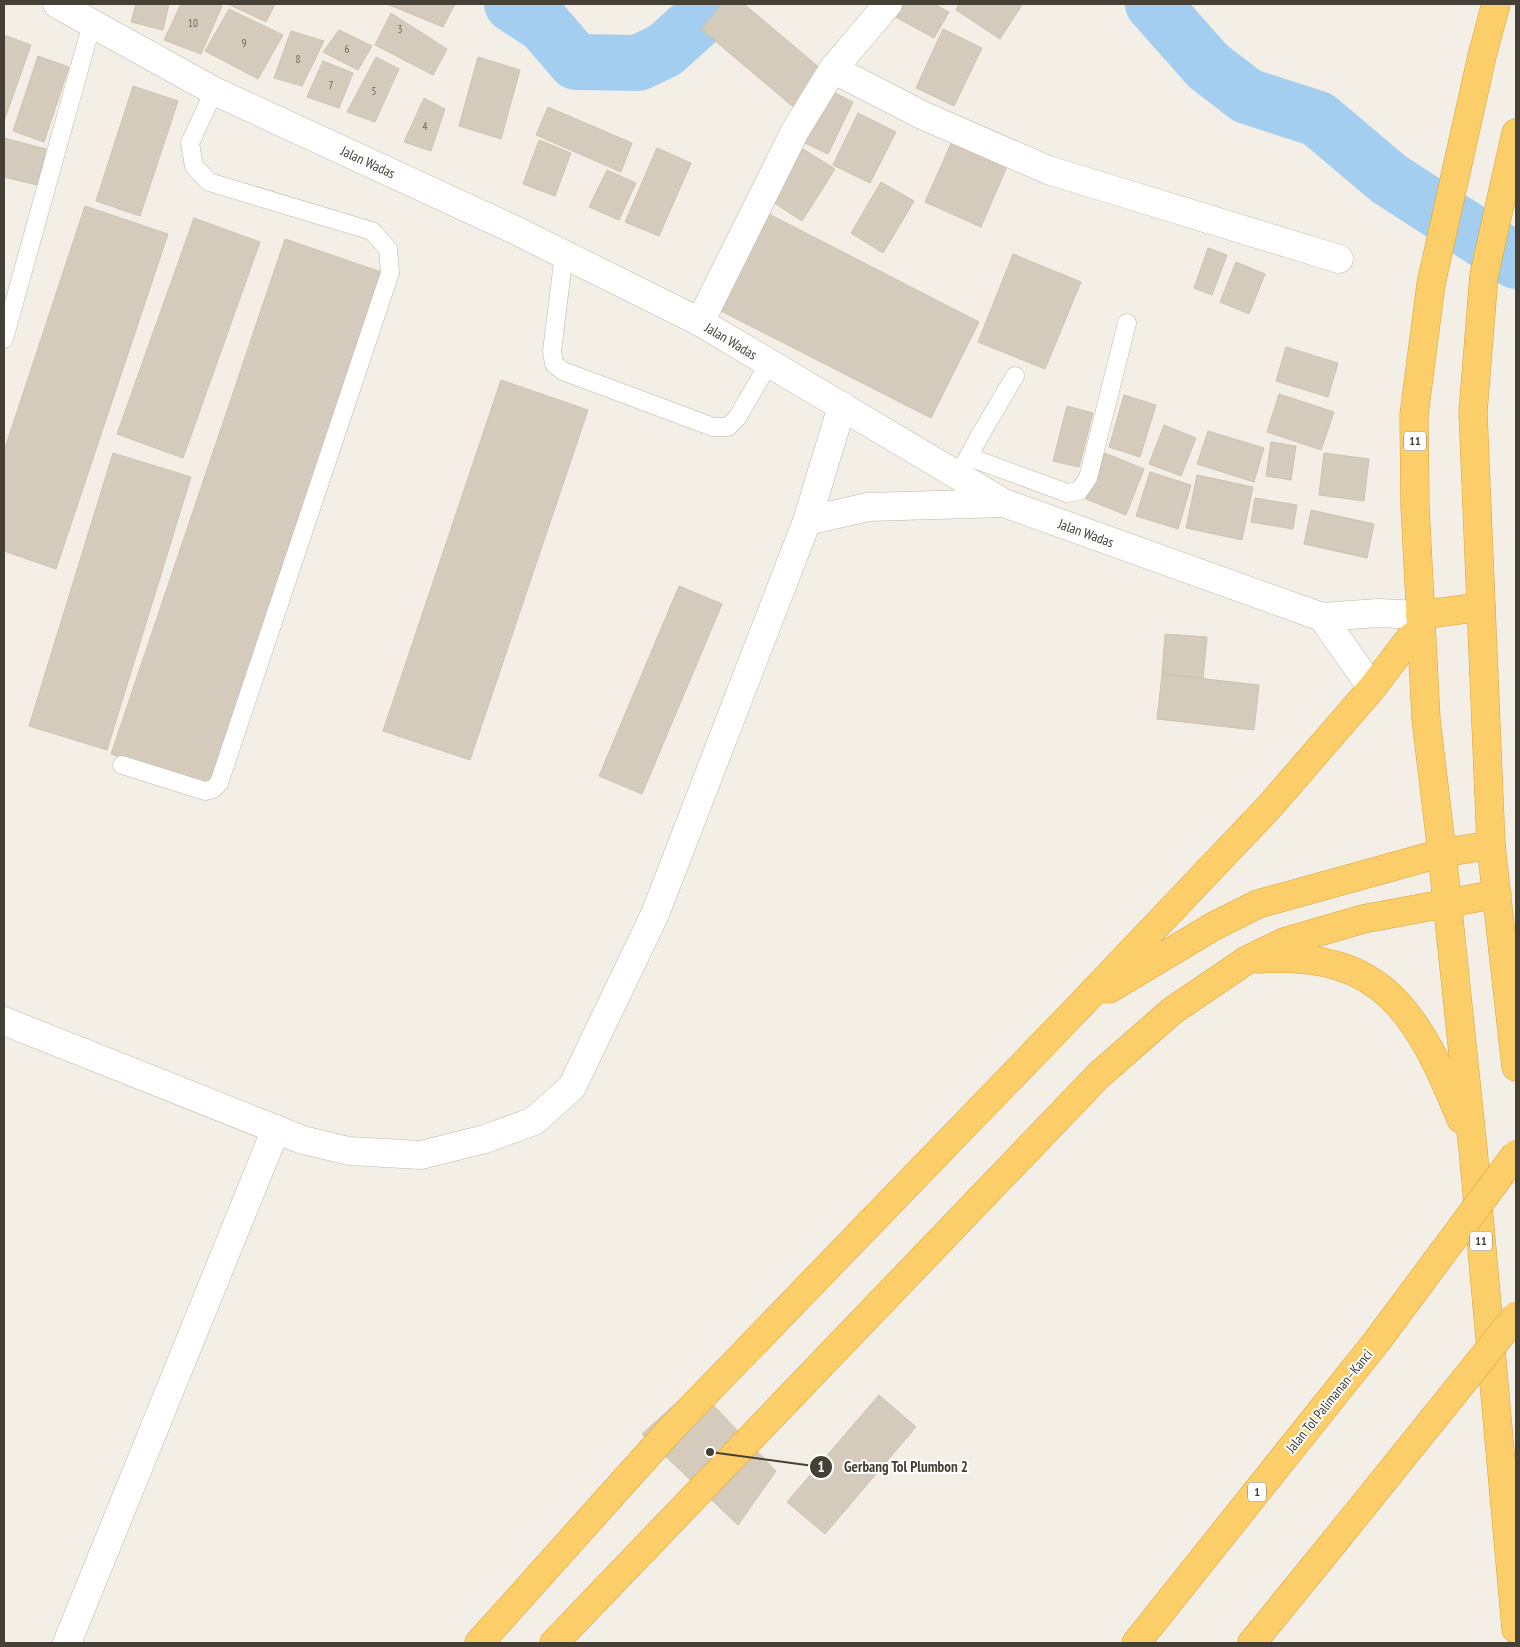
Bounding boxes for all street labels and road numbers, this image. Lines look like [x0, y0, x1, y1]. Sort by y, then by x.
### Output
street label: Jalan Wadas [337, 141, 398, 182]
street label: Jalan Wadas [701, 318, 761, 364]
road number: 11 [1404, 432, 1426, 451]
street label: Jalan Wadas [1055, 514, 1116, 551]
road number: 11 [1470, 1232, 1492, 1250]
street label: Jalan Tol Palimanan–Kanci [1281, 1346, 1376, 1457]
road number: 1 [1248, 1482, 1266, 1501]

